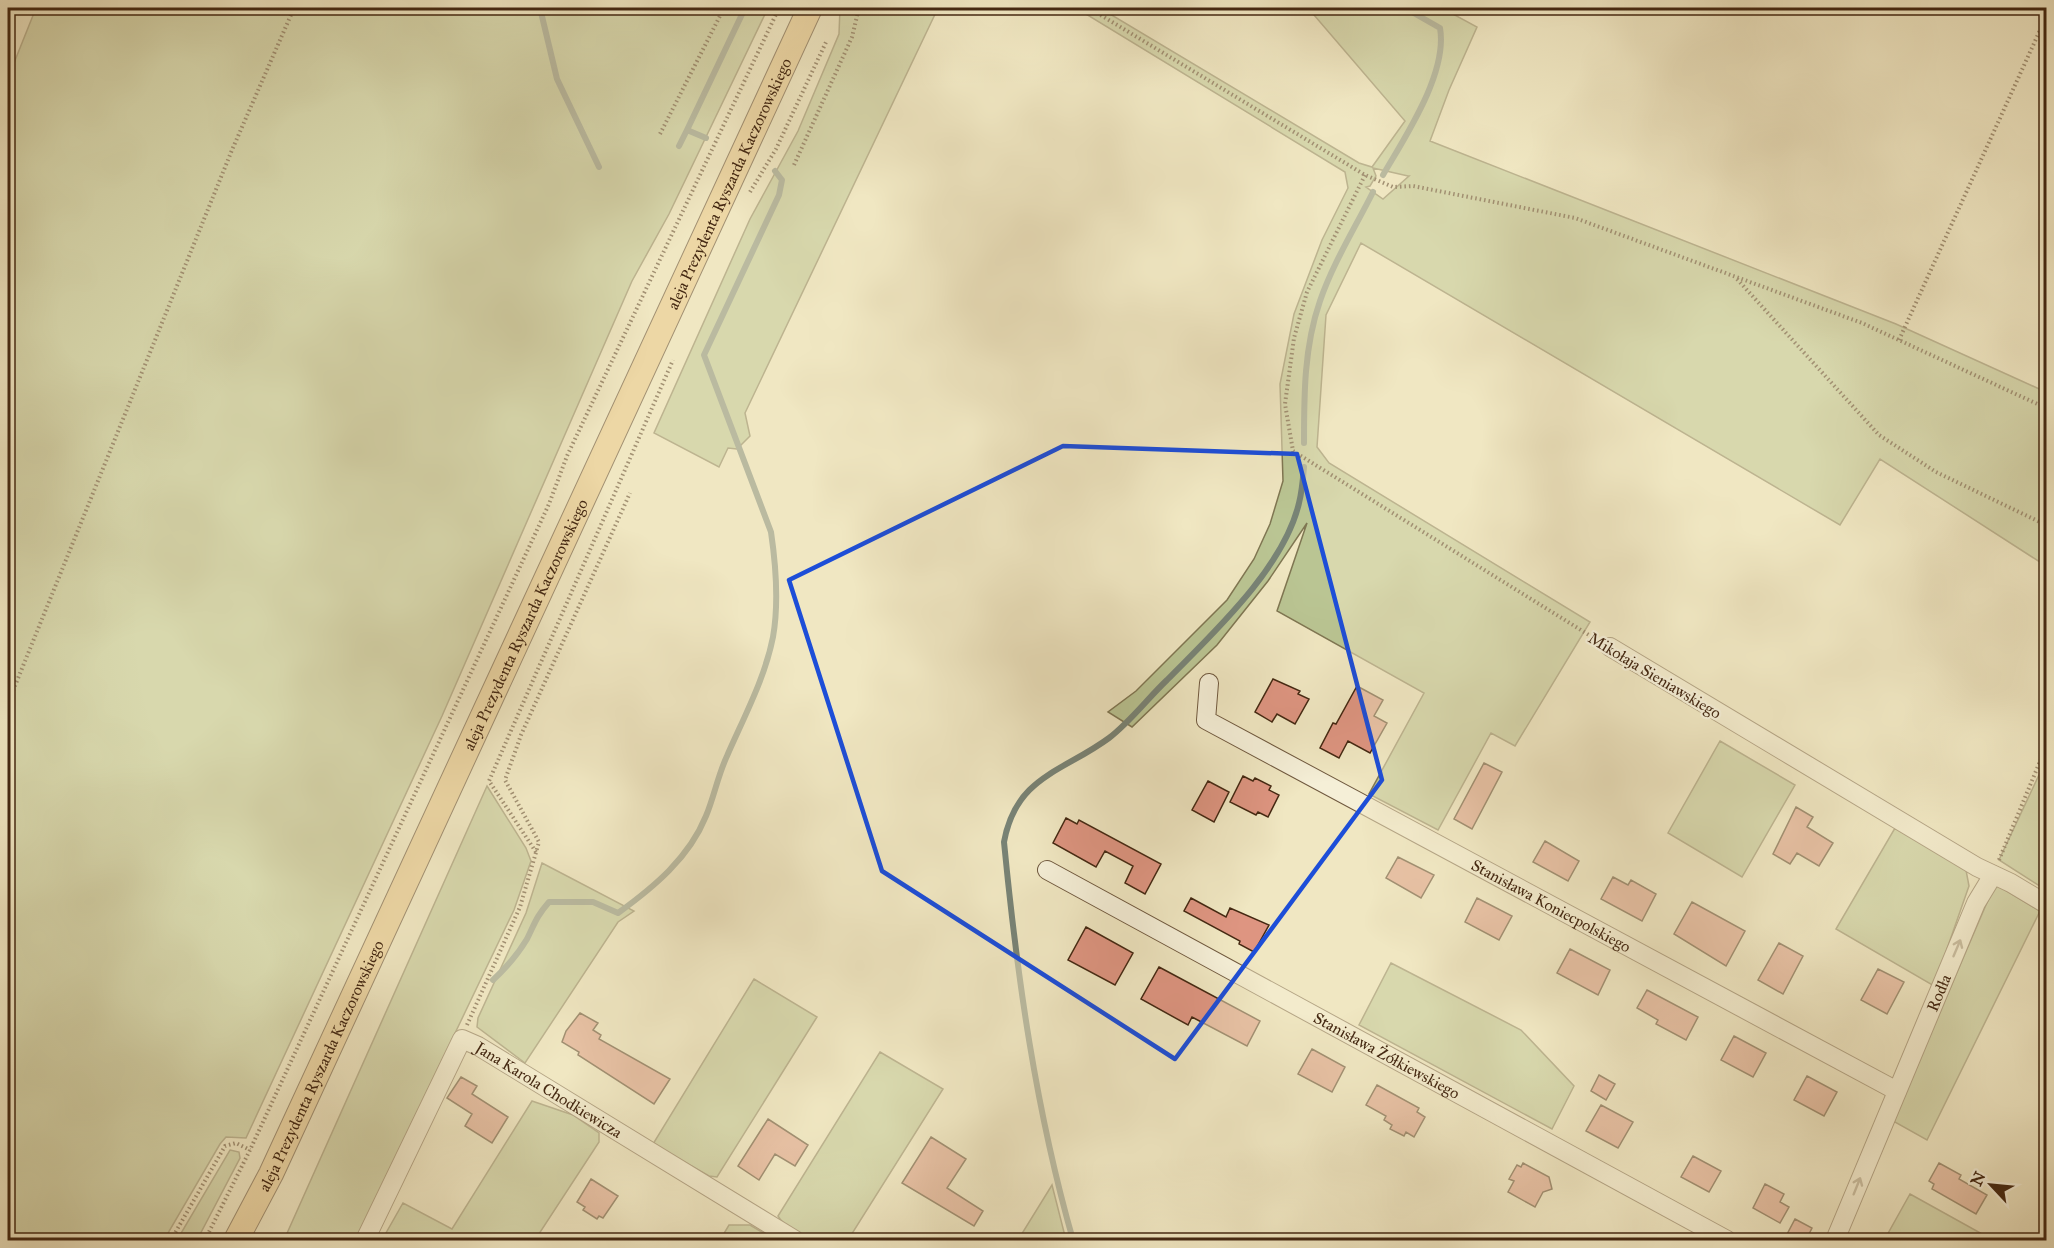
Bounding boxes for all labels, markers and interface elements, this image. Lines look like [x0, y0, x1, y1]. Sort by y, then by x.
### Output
street label: aleja Prezydenta Ryszarda Kaczorowskiego [663, 55, 796, 312]
street label: aleja Prezydenta Ryszarda Kaczorowskiego [459, 496, 592, 754]
street label: Mikołaja Sieniawskiego [1584, 628, 1725, 723]
street label: Stanisława Koniecpolskiego [1468, 855, 1634, 956]
street label: aleja Prezydenta Ryszarda Kaczorowskiego [255, 937, 388, 1195]
one-way arrow [1952, 940, 1963, 958]
street label: Rodła [1923, 971, 1955, 1014]
street label: Stanisława Żółkiewskiego [1310, 1008, 1463, 1103]
street label: Jana Karola Chodkiewicza [470, 1037, 626, 1142]
north arrow [1961, 1155, 2021, 1215]
text: N [1966, 1168, 1990, 1189]
one-way arrow [1852, 1178, 1863, 1196]

